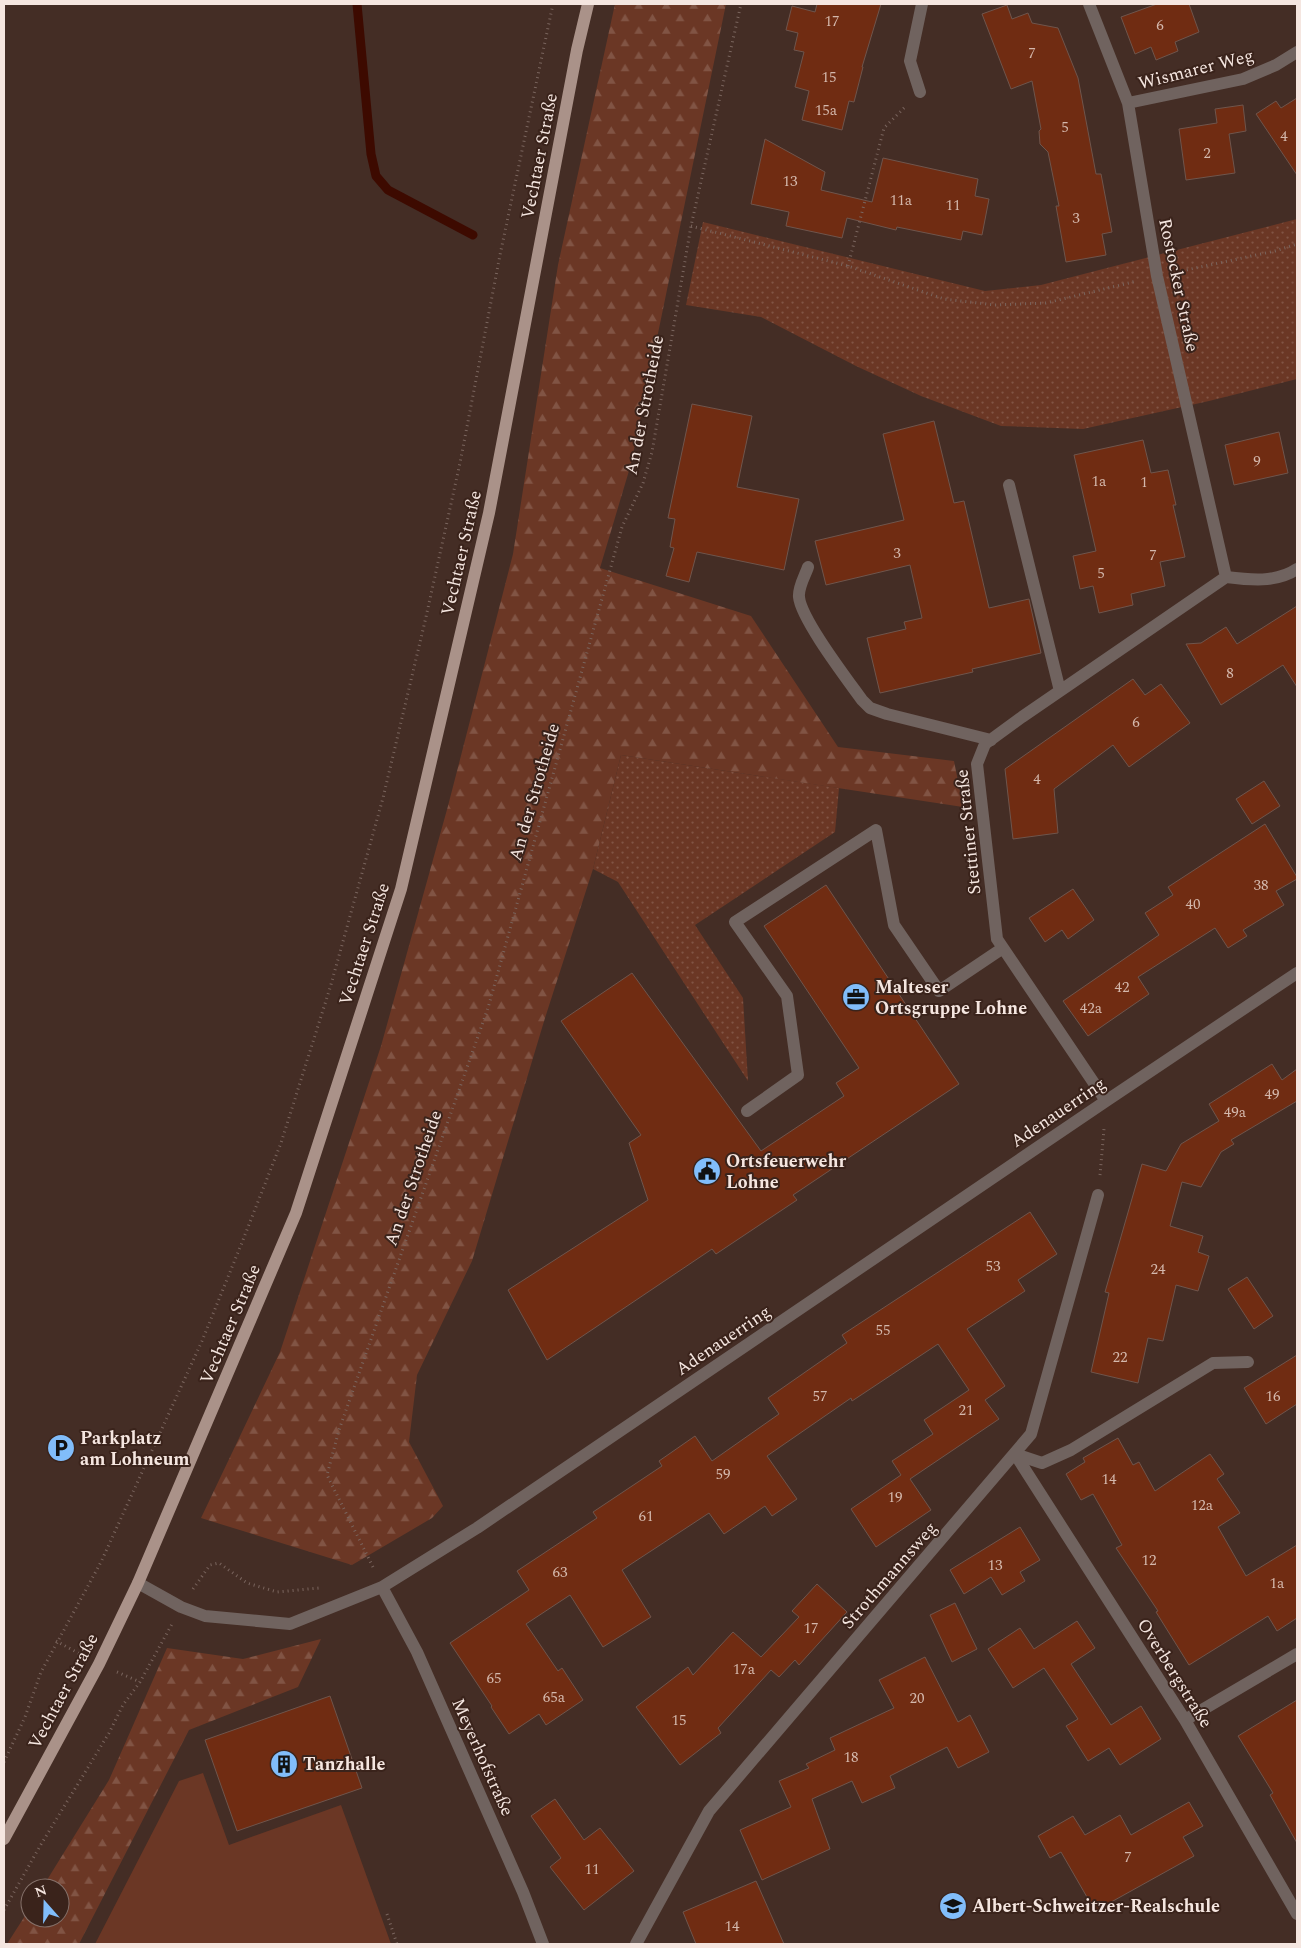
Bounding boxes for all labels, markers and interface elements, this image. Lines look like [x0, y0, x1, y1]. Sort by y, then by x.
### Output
house number: 17 [824, 10, 840, 33]
house number: 6 [1156, 14, 1164, 37]
house number: 7 [1028, 42, 1036, 65]
street label: Wismarer Weg [1135, 42, 1257, 97]
house number: 15 [821, 66, 837, 89]
street label: Vechtaer Straße [514, 91, 565, 221]
house number: 15a [815, 99, 838, 122]
house number: 5 [1061, 116, 1069, 139]
house number: 4 [1280, 125, 1288, 148]
house number: 2 [1203, 142, 1211, 165]
house number: 13 [782, 170, 798, 193]
house number: 11a [890, 189, 913, 212]
house number: 11 [945, 194, 961, 217]
house number: 3 [1072, 207, 1080, 230]
street label: Rostocker Straße [1151, 216, 1206, 354]
street label: An der Strotheide [618, 333, 671, 477]
house number: 9 [1253, 450, 1261, 473]
house number: 1a [1092, 470, 1107, 493]
house number: 1 [1140, 471, 1148, 494]
street label: Vechtaer Straße [434, 488, 489, 618]
house number: 3 [893, 542, 901, 565]
house number: 7 [1149, 544, 1157, 567]
house number: 5 [1097, 562, 1105, 585]
house number: 8 [1226, 662, 1234, 685]
house number: 6 [1132, 711, 1140, 734]
street label: An der Strotheide [502, 720, 567, 864]
street label: Stettiner Straße [948, 768, 989, 896]
house number: 4 [1033, 768, 1041, 791]
house number: 38 [1253, 874, 1269, 897]
street label: Vechtaer Straße [332, 879, 397, 1009]
house number: 40 [1185, 893, 1201, 916]
place label: Malteser Ortsgruppe Lohne [875, 974, 1027, 1022]
house number: 42 [1114, 976, 1130, 999]
office icon: Malteser Ortsgruppe Lohne [841, 982, 871, 1012]
house number: 42a [1080, 997, 1103, 1020]
street label: Adenauerring [1005, 1070, 1111, 1154]
house number: 49 [1264, 1083, 1280, 1106]
house number: 49a [1224, 1101, 1247, 1124]
street label: An der Strotheide [378, 1107, 449, 1250]
place label: Ortsfeuerwehr Lohne [726, 1148, 847, 1196]
public building icon: Ortsfeuerwehr Lohne [692, 1156, 722, 1186]
house number: 53 [985, 1255, 1001, 1278]
house number: 24 [1150, 1258, 1166, 1281]
street label: Vechtaer Straße [193, 1260, 268, 1388]
street label: Adenauerring [670, 1298, 776, 1382]
house number: 55 [875, 1319, 891, 1342]
house number: 22 [1112, 1346, 1128, 1369]
house number: 57 [812, 1385, 828, 1408]
house number: 16 [1265, 1385, 1281, 1408]
house number: 21 [958, 1399, 974, 1422]
place label: Parkplatz am Lohneum [80, 1425, 190, 1473]
parking icon: Parkplatz am Lohneum [46, 1433, 76, 1463]
house number: 59 [715, 1463, 731, 1486]
house number: 14 [1101, 1468, 1117, 1491]
house number: 19 [887, 1486, 903, 1509]
house number: 12a [1191, 1494, 1214, 1517]
house number: 61 [638, 1505, 654, 1528]
street label: Strothmannsweg [835, 1516, 944, 1635]
house number: 12 [1141, 1549, 1157, 1572]
house number: 13 [987, 1554, 1003, 1577]
house number: 63 [552, 1561, 568, 1584]
house number: 1a [1270, 1572, 1285, 1595]
street label: Overbergstraße [1130, 1613, 1219, 1733]
house number: 17 [803, 1617, 819, 1640]
street label: Vechtaer Straße [22, 1628, 105, 1754]
house number: 17a [733, 1658, 756, 1681]
house number: 65 [486, 1667, 502, 1690]
house number: 65a [543, 1686, 566, 1709]
house number: 20 [909, 1687, 925, 1710]
street label: Meyerhofstraße [444, 1694, 521, 1821]
house number: 15 [671, 1709, 687, 1732]
house number: 18 [843, 1746, 859, 1769]
building icon: Tanzhalle [269, 1749, 299, 1779]
place label: Tanzhalle [303, 1751, 385, 1778]
house number: 7 [1124, 1846, 1132, 1869]
house number: 11 [584, 1858, 600, 1881]
north arrow [20, 1878, 70, 1928]
text: N [32, 1879, 50, 1903]
school or university icon: Albert-Schweitzer-Realschule [938, 1891, 968, 1921]
place label: Albert-Schweitzer-Realschule [972, 1893, 1220, 1920]
house number: 14 [724, 1915, 740, 1938]

